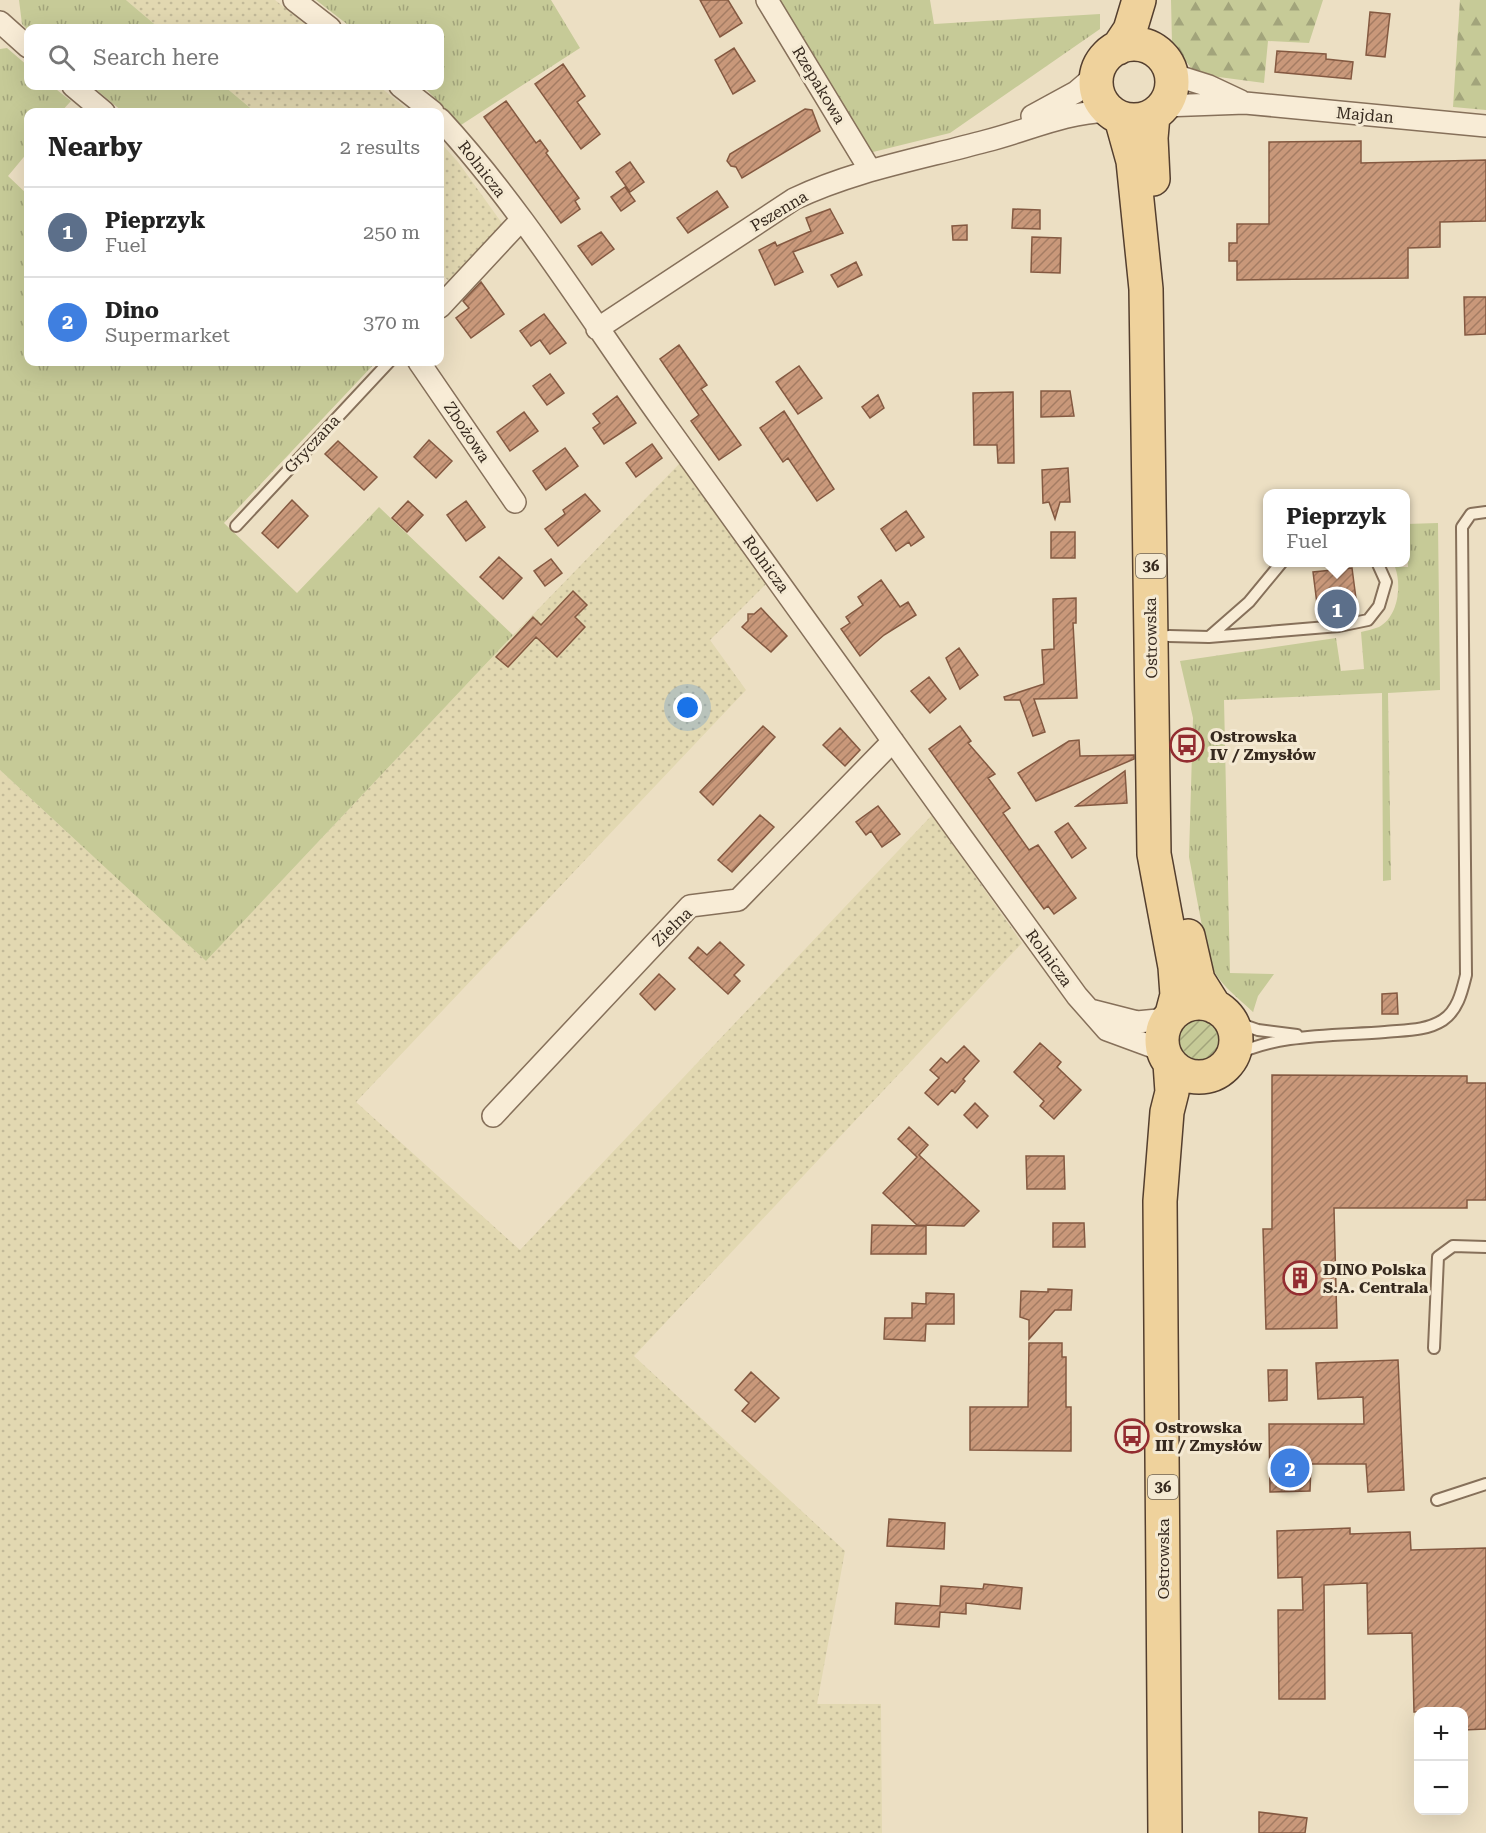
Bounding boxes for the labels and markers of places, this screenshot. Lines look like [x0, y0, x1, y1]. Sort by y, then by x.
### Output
pin: 1 [1318, 586, 1356, 632]
bus stop icon: Ostrowska IV / Zmysłów [1169, 727, 1205, 763]
place label: Ostrowska IV / Zmysłów [1210, 727, 1316, 764]
building icon: DINO Polska S.A. Centrala [1282, 1260, 1318, 1296]
place label: DINO Polska S.A. Centrala [1323, 1260, 1429, 1297]
bus stop icon: Ostrowska III / Zmysłów [1114, 1418, 1150, 1454]
place label: Ostrowska III / Zmysłów [1155, 1418, 1262, 1455]
pin: 2 [1270, 1446, 1310, 1490]

